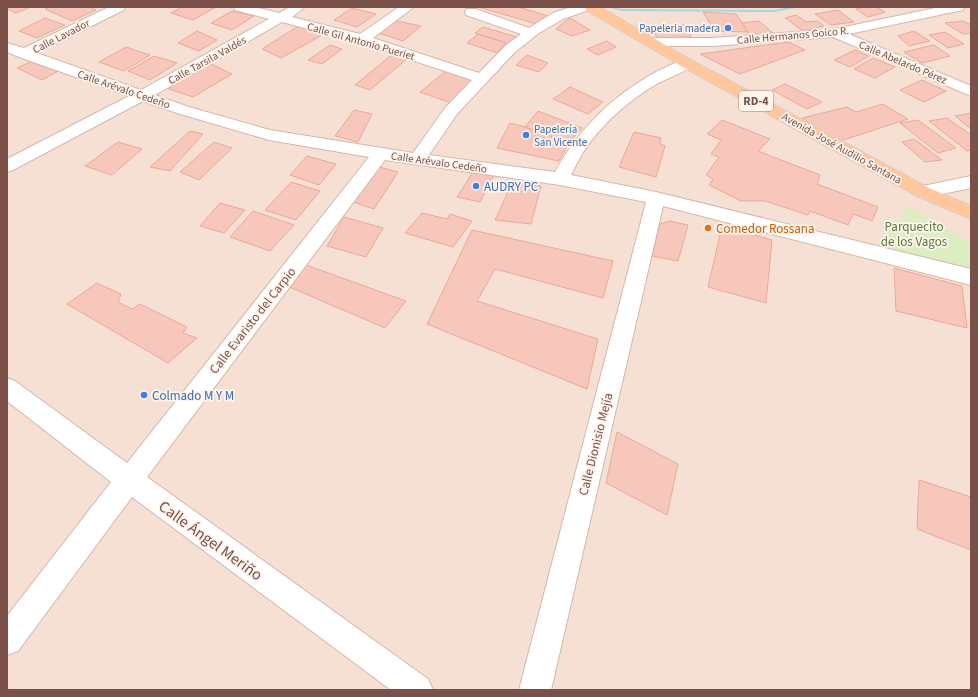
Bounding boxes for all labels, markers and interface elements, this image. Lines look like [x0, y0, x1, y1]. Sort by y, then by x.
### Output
street label: Calle Lavador [30, 16, 93, 57]
street label: Calle Gil Antonio Pueriet [305, 19, 417, 64]
place label: Papeleria madera [639, 21, 720, 36]
marker: Papeleria madera [723, 23, 733, 33]
street label: Calle Hermanos Goico R. [736, 23, 850, 48]
street label: Calle Tarsila Valdés [165, 33, 249, 88]
street label: Calle Abelardo Pérez [857, 37, 949, 88]
street label: Calle Arévalo Cedeño [76, 67, 172, 112]
road number: RD-4 [739, 91, 773, 111]
street label: Avenida José Audilio Santana [779, 109, 904, 188]
place label: Papelería San Vicente [534, 122, 588, 150]
marker: Papelería San Vicente [521, 130, 531, 140]
street label: Calle Arévalo Cedeño [390, 148, 488, 177]
place label: AUDRY PC [484, 178, 538, 196]
marker: AUDRY PC [471, 181, 481, 191]
park label: Parquecito de los Vagos [881, 218, 948, 251]
place label: Comedor Rossana [716, 220, 814, 238]
marker: Comedor Rossana [703, 223, 713, 233]
street label: Calle Evaristo del Carpio [205, 263, 300, 378]
place label: Colmado M Y M [152, 387, 234, 405]
marker: Colmado M Y M [139, 390, 149, 400]
street label: Calle Dionisio Mejía [574, 391, 617, 498]
street label: Calle Ángel Meriño [154, 496, 267, 586]

